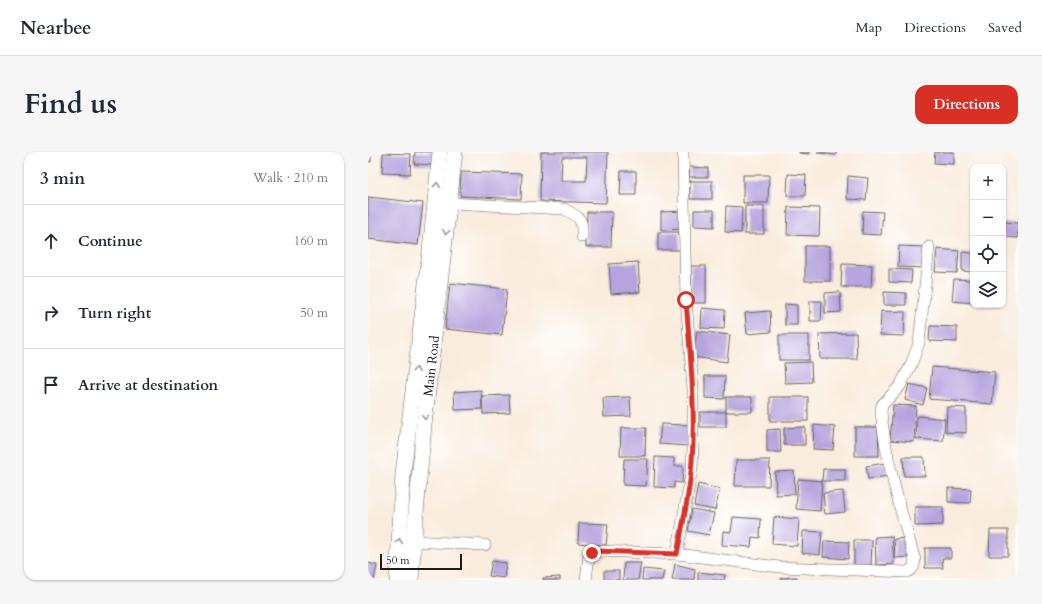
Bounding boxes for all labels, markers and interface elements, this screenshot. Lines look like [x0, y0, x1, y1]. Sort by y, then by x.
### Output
text: Nearbee [20, 15, 91, 41]
text: Map [856, 18, 882, 37]
text: Directions [904, 18, 966, 37]
text: Saved [988, 18, 1022, 37]
text: Find us [24, 85, 117, 123]
button: Directions [915, 85, 1018, 124]
map controls [970, 164, 1006, 308]
button: + [970, 164, 1006, 200]
text: 3 min [40, 167, 85, 190]
text: Walk · 210 m [253, 169, 328, 187]
one-way arrow [432, 182, 441, 188]
button: − [970, 200, 1006, 236]
one-way arrow [442, 229, 451, 235]
icon: ahead [40, 230, 62, 252]
text: Continue [78, 231, 143, 251]
text: 160 m [294, 232, 328, 250]
button: locate [970, 236, 1006, 272]
button: layers [970, 272, 1006, 308]
route start [677, 291, 695, 309]
icon: right [40, 302, 62, 324]
text: Turn right [78, 303, 151, 323]
text: 50 m [300, 304, 328, 322]
street label: Main Road [419, 335, 444, 397]
one-way arrow [411, 367, 420, 373]
icon: arrive [40, 374, 62, 396]
text: Arrive at destination [78, 375, 218, 395]
one-way arrow [421, 414, 430, 420]
one-way arrow [395, 538, 404, 544]
route end [583, 544, 601, 562]
scale bar [380, 552, 462, 571]
text: 50 m [386, 553, 410, 568]

